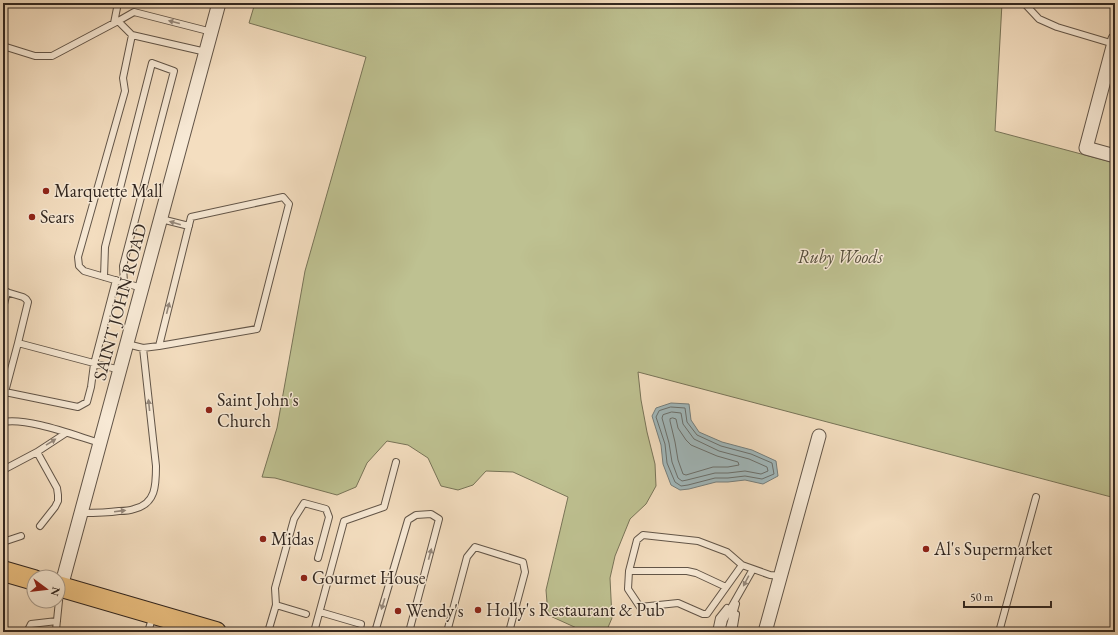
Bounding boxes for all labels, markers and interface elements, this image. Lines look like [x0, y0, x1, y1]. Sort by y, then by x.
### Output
one-way arrow [168, 19, 180, 25]
place label: Marquette Mall [54, 179, 163, 202]
marker: Marquette Mall [41, 186, 51, 196]
place label: Sears [40, 205, 75, 228]
marker: Sears [27, 212, 37, 222]
one-way arrow [169, 219, 181, 225]
street label: SAINT JOHN ROAD [88, 221, 151, 383]
park label: Ruby Woods [797, 245, 884, 269]
one-way arrow [165, 302, 171, 314]
place label: Saint John's Church [217, 388, 299, 432]
one-way arrow [146, 399, 152, 411]
marker: Saint John's Church [204, 405, 214, 415]
one-way arrow [45, 439, 57, 446]
one-way arrow [114, 508, 126, 514]
place label: Midas [271, 527, 314, 550]
marker: Midas [258, 534, 268, 544]
place label: Al's Supermarket [933, 537, 1053, 560]
marker: Al's Supermarket [921, 544, 931, 554]
one-way arrow [427, 547, 433, 559]
place label: Gourmet House [312, 566, 426, 589]
north arrow [26, 569, 66, 609]
marker: Gourmet House [299, 573, 309, 583]
one-way arrow [743, 575, 749, 587]
scale bar [964, 583, 1051, 609]
text: N [48, 585, 64, 598]
text: 50 m [970, 589, 994, 605]
place label: Holly's Restaurant & Pub [486, 598, 665, 621]
one-way arrow [380, 599, 386, 611]
place label: Wendy's [406, 599, 464, 622]
marker: Holly's Restaurant & Pub [473, 605, 483, 615]
marker: Wendy's [393, 606, 403, 616]

